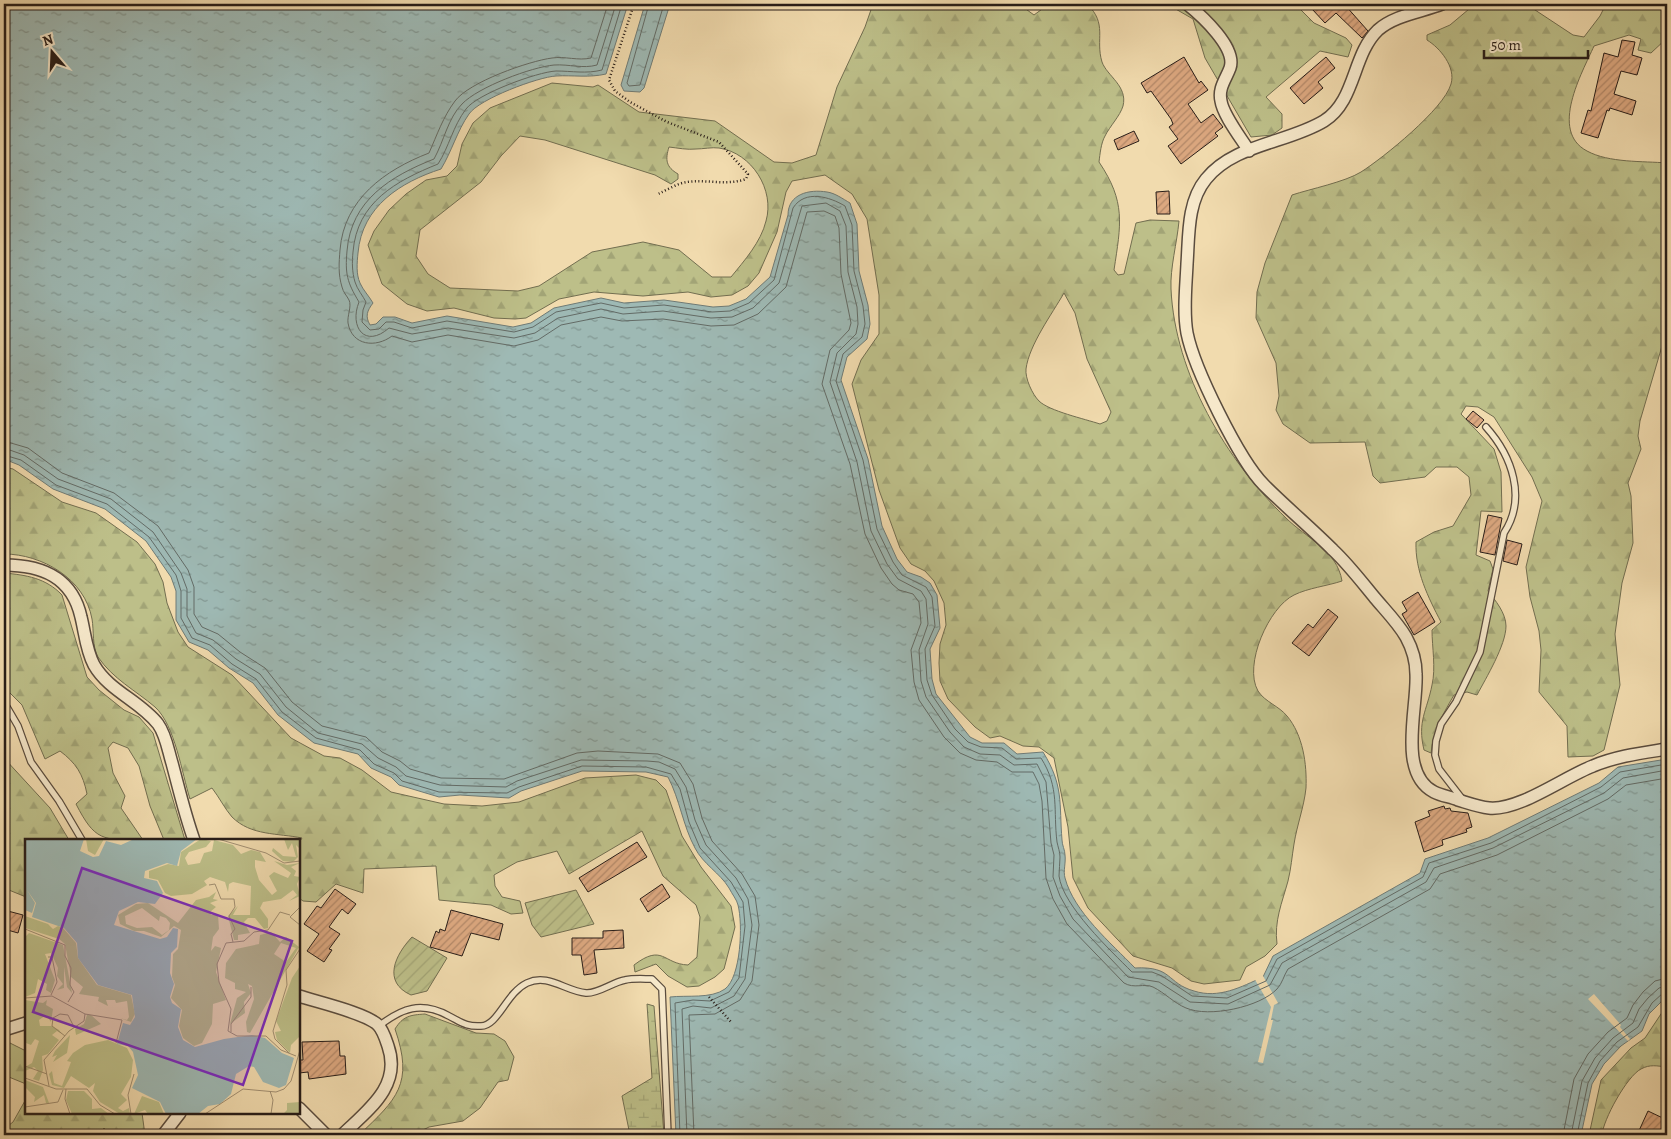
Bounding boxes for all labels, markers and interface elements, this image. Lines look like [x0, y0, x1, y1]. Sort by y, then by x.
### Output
north arrow [28, 28, 78, 78]
scale bar [1484, 28, 1587, 60]
text: N [40, 30, 56, 51]
text: 50 m [1491, 35, 1521, 55]
inset map [25, 839, 300, 1114]

